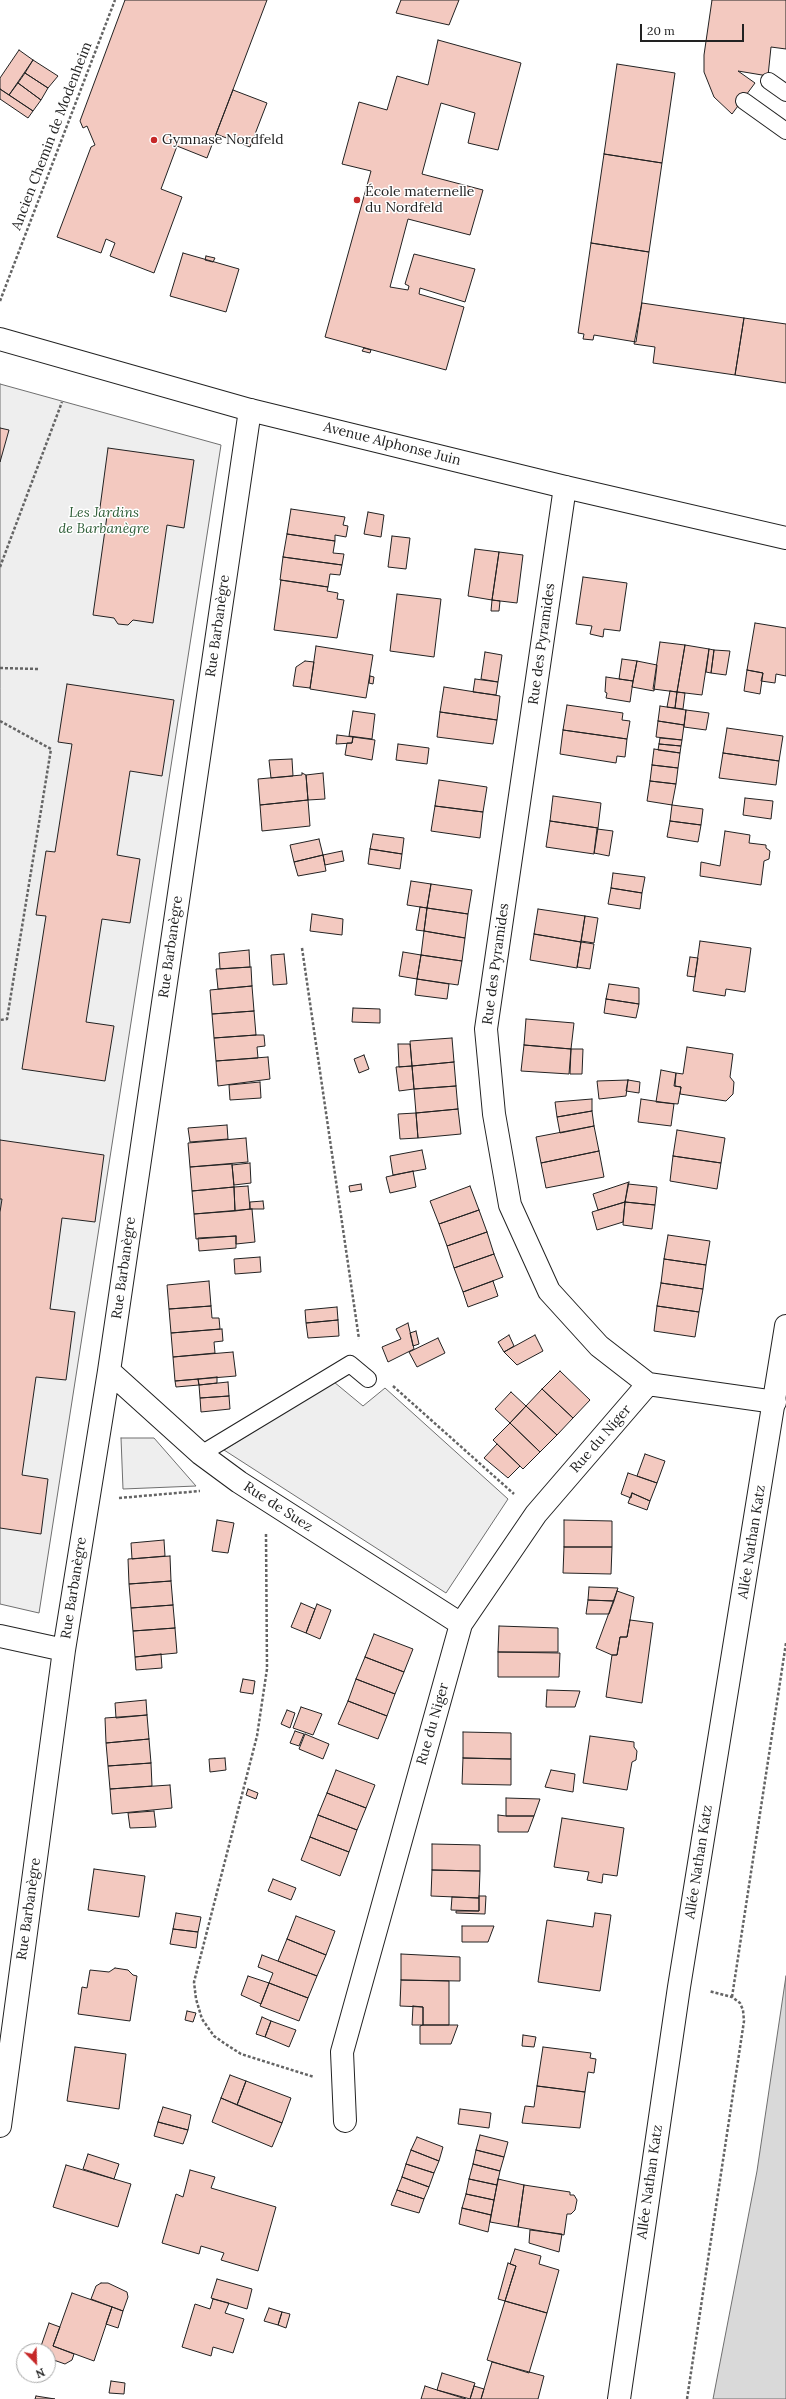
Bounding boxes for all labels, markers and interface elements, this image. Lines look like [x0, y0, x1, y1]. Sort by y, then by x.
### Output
scale bar [642, 16, 746, 42]
text: 20 m [647, 23, 675, 38]
street label: Ancien Chemin de Modenheim [8, 40, 96, 232]
place label: Gymnase Nordfeld [162, 132, 284, 148]
marker: Gymnase Nordfeld [149, 135, 159, 145]
place label: École maternelle du Nordfeld [365, 184, 474, 216]
marker: École maternelle du Nordfeld [352, 195, 362, 205]
street label: Avenue Alphonse Juin [322, 419, 462, 469]
park label: Les Jardins de Barbanègre [58, 505, 150, 538]
street label: Rue Barbanègre [203, 574, 233, 678]
street label: Rue des Pyramides [525, 582, 559, 706]
street label: Rue Barbanègre [156, 895, 186, 999]
street label: Rue des Pyramides [479, 902, 513, 1026]
street label: Rue Barbanègre [109, 1216, 139, 1320]
street label: Rue du Niger [567, 1402, 635, 1476]
street label: Rue de Suez [240, 1478, 316, 1536]
street label: Allée Nathan Katz [735, 1484, 769, 1600]
street label: Rue Barbanègre [58, 1536, 90, 1640]
street label: Rue du Niger [413, 1681, 453, 1767]
street label: Allée Nathan Katz [682, 1804, 716, 1920]
street label: Rue Barbanègre [14, 1857, 44, 1961]
street label: Allée Nathan Katz [634, 2124, 666, 2240]
north arrow [16, 2343, 56, 2383]
text: N [34, 2365, 47, 2381]

